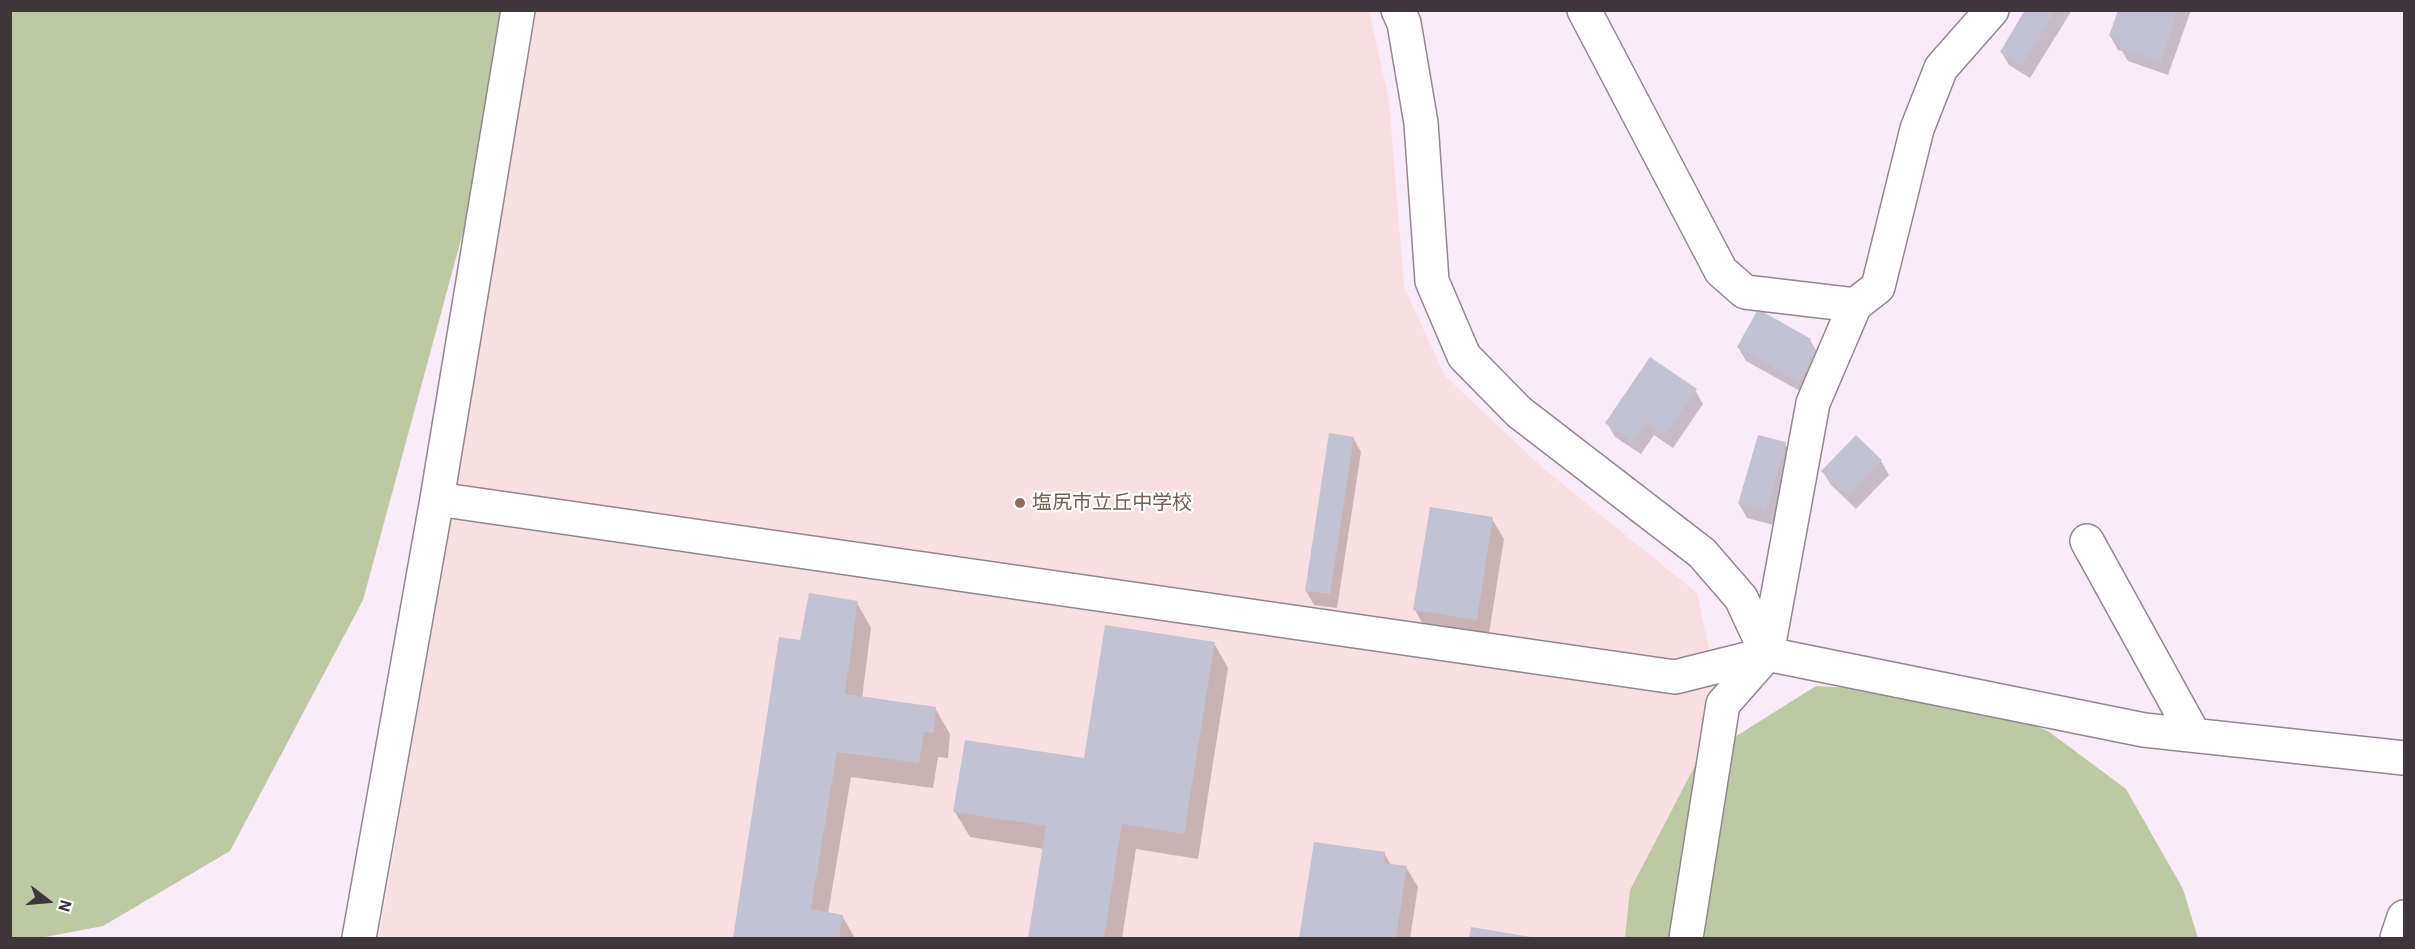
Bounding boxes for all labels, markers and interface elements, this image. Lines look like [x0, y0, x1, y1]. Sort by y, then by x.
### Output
place label: 塩尻市立丘中学校 [1032, 491, 1192, 515]
marker: 塩尻市立丘中学校 [1013, 496, 1027, 510]
north arrow [18, 871, 78, 931]
text: N [54, 898, 77, 914]

